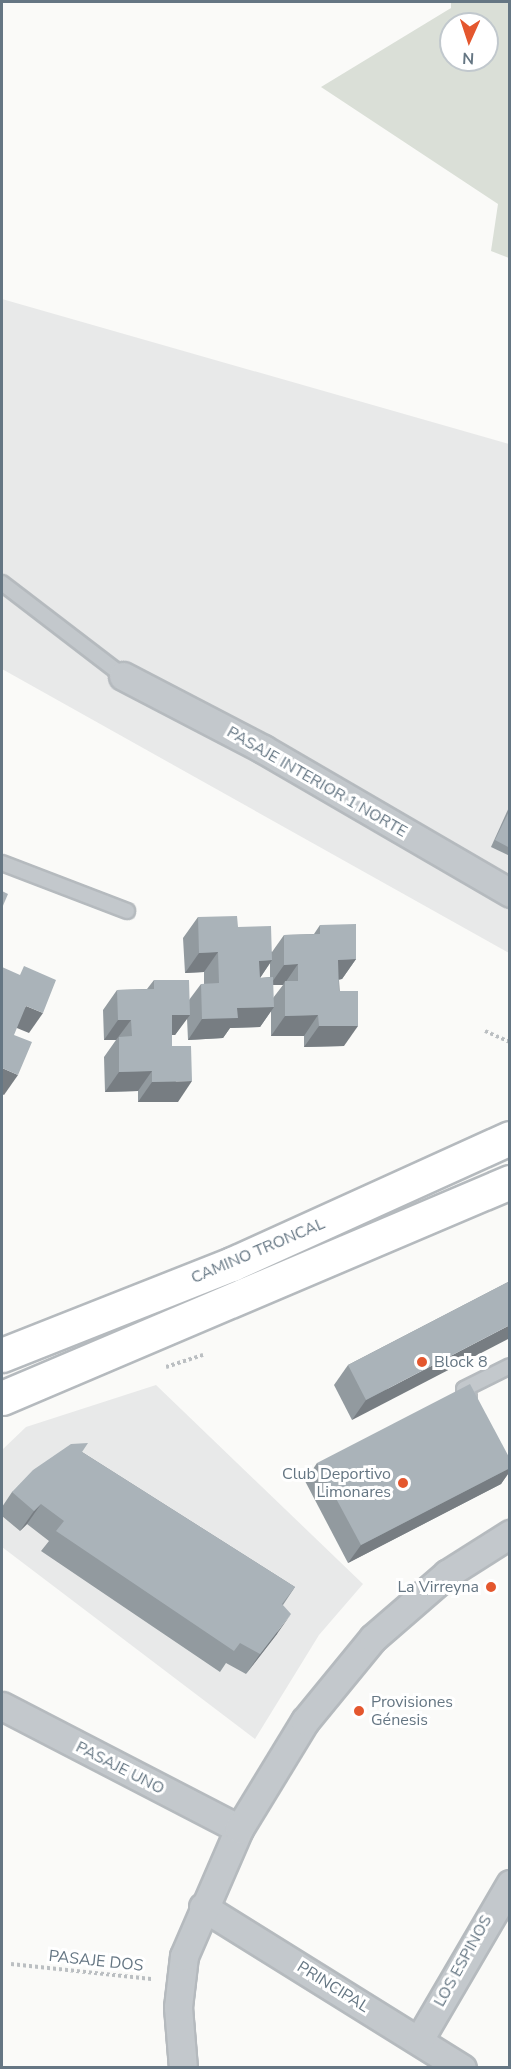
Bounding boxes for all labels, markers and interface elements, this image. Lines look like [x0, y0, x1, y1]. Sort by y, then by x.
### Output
north arrow [439, 12, 499, 72]
text: N [462, 47, 475, 69]
street label: PASAJE INTERIOR 1 NORTE [223, 722, 411, 842]
street label: CAMINO TRONCAL [188, 1214, 328, 1288]
place label: Block 8 [434, 1352, 487, 1372]
marker: Block 8 [415, 1355, 429, 1369]
place label: Club Deportivo Limonares [282, 1464, 391, 1502]
marker: Club Deportivo Limonares [396, 1476, 410, 1490]
place label: La Virreyna [397, 1577, 479, 1597]
marker: La Virreyna [484, 1580, 498, 1594]
place label: Provisiones Génesis [371, 1692, 453, 1730]
marker: Provisiones Génesis [352, 1704, 366, 1718]
street label: PASAJE UNO [73, 1737, 167, 1799]
street label: LOS ESPINOS [430, 1912, 496, 2010]
street label: PASAJE DOS [48, 1946, 144, 1976]
street label: PRINCIPAL [294, 1957, 372, 2017]

